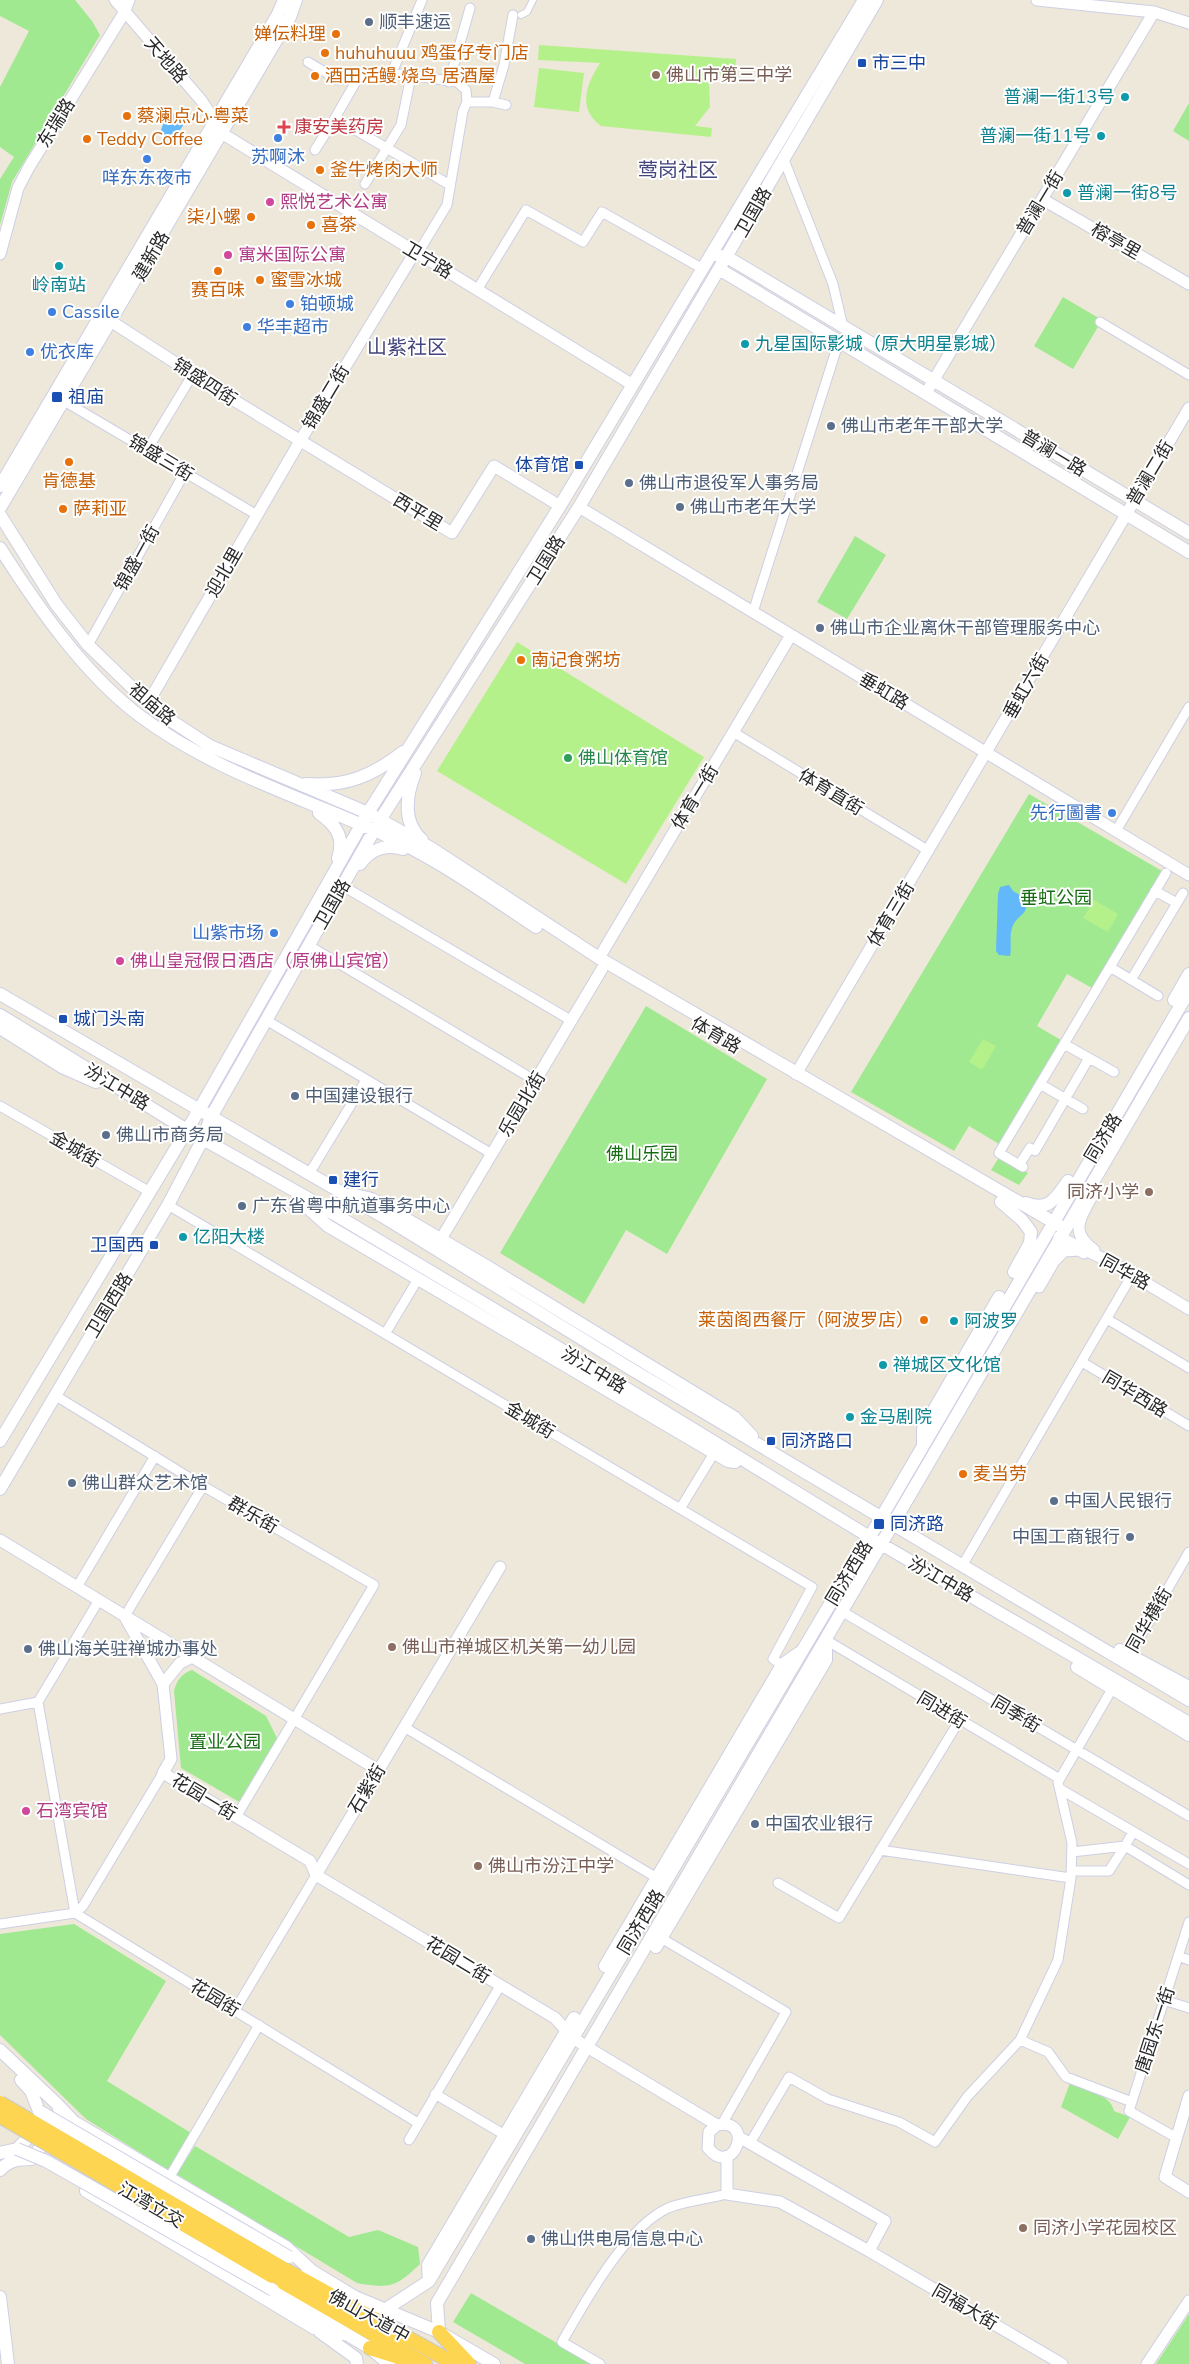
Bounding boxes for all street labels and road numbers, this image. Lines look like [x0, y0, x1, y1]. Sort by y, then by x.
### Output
street label: 天地路 [139, 32, 193, 88]
street label: 东瑞路 [32, 94, 80, 152]
street label: 普澜一街 [1011, 166, 1069, 240]
street label: 卫国路 [729, 183, 777, 241]
street label: 榕亭里 [1087, 217, 1145, 265]
street label: 建新路 [127, 227, 175, 285]
street label: 卫宁路 [399, 236, 457, 284]
street label: 锦盛四街 [168, 352, 242, 412]
street label: 锦盛二街 [297, 360, 355, 434]
street label: 普澜一路 [1017, 424, 1091, 482]
street label: 锦盛三街 [124, 429, 198, 487]
street label: 普澜二街 [1121, 436, 1179, 510]
street label: 西平里 [389, 488, 447, 536]
street label: 锦盛一街 [109, 521, 165, 595]
street label: 卫国路 [522, 531, 570, 589]
street label: 迎北里 [200, 543, 248, 601]
street label: 垂虹六街 [998, 649, 1054, 723]
street label: 垂虹路 [855, 667, 913, 715]
street label: 祖庙路 [124, 677, 180, 731]
street label: 体育一街 [666, 760, 724, 834]
street label: 体育直街 [794, 763, 868, 821]
street label: 卫国路 [308, 875, 356, 933]
street label: 体育三街 [862, 877, 920, 951]
street label: 体育路 [687, 1011, 745, 1059]
street label: 汾江中路 [80, 1058, 154, 1116]
street label: 乐园北街 [493, 1067, 551, 1141]
street label: 同济路 [1079, 1109, 1127, 1167]
street label: 金城街 [46, 1125, 104, 1173]
street label: 同华路 [1096, 1248, 1154, 1296]
street label: 卫国西路 [80, 1268, 138, 1342]
street label: 汾江中路 [557, 1341, 631, 1399]
street label: 同华西路 [1098, 1365, 1172, 1423]
street label: 金城街 [501, 1396, 559, 1444]
street label: 群乐街 [224, 1491, 282, 1539]
street label: 同济西路 [820, 1536, 878, 1610]
street label: 汾江中路 [904, 1551, 978, 1607]
street label: 同华横街 [1121, 1583, 1177, 1657]
street label: 同进街 [913, 1686, 971, 1734]
street label: 同季街 [987, 1690, 1045, 1738]
street label: 石紫街 [343, 1760, 391, 1818]
street label: 花园一街 [167, 1768, 241, 1826]
street label: 同济西路 [612, 1885, 670, 1959]
street label: 花园二街 [421, 1931, 495, 1989]
street label: 花园街 [186, 1974, 244, 2022]
street label: 唐园东一街 [1130, 1983, 1180, 2077]
street label: 江湾立交 [114, 2177, 188, 2233]
street label: 同福大街 [928, 2279, 1002, 2335]
street label: 佛山大道中 [324, 2284, 414, 2348]

